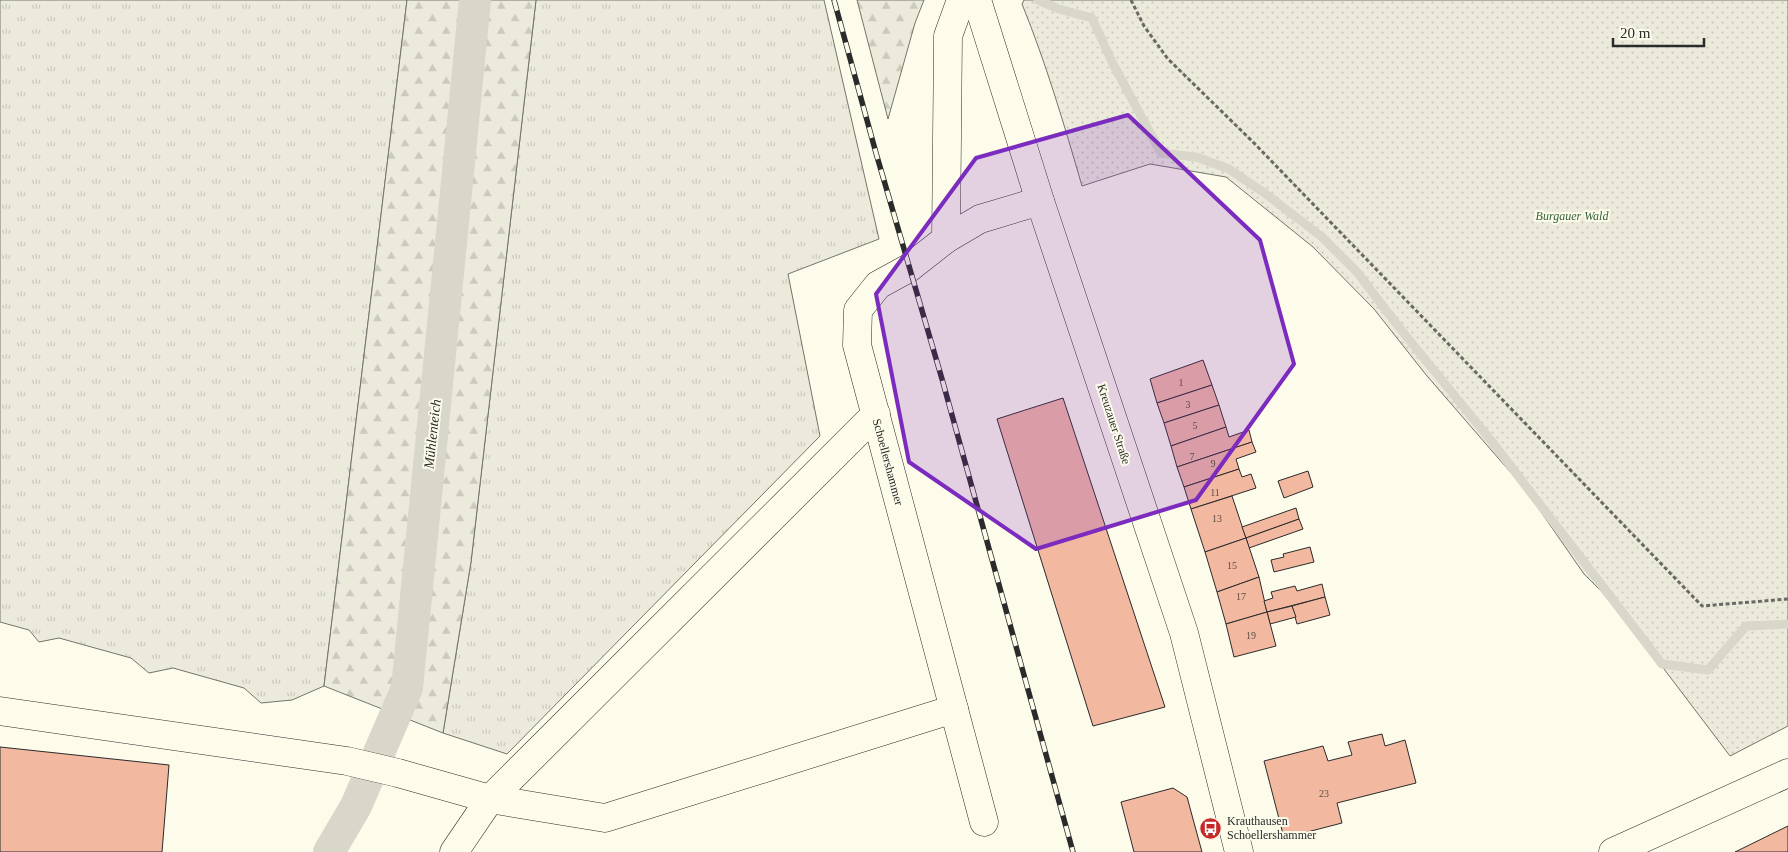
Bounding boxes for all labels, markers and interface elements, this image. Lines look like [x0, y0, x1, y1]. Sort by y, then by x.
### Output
scale bar [1613, 15, 1704, 47]
text: 20 m [1620, 25, 1651, 41]
park label: Burgauer Wald [1536, 209, 1609, 223]
house number: 1 [1179, 377, 1184, 388]
street label: Kreuzauer Straße [1094, 382, 1134, 466]
water label: Mühlenteich [421, 398, 444, 471]
house number: 3 [1186, 399, 1191, 410]
street label: Schoellershammer [870, 417, 906, 507]
house number: 5 [1193, 420, 1198, 431]
house number: 7 [1190, 451, 1195, 462]
house number: 9 [1211, 458, 1216, 469]
house number: 11 [1210, 487, 1220, 498]
house number: 13 [1212, 513, 1222, 524]
house number: 15 [1227, 560, 1237, 571]
house number: 17 [1236, 591, 1246, 602]
house number: 19 [1246, 630, 1256, 641]
house number: 23 [1319, 788, 1329, 799]
place label: Krauthausen Schoellershammer [1227, 814, 1316, 842]
bus stop icon: Krauthausen Schoellershammer [1199, 816, 1223, 840]

